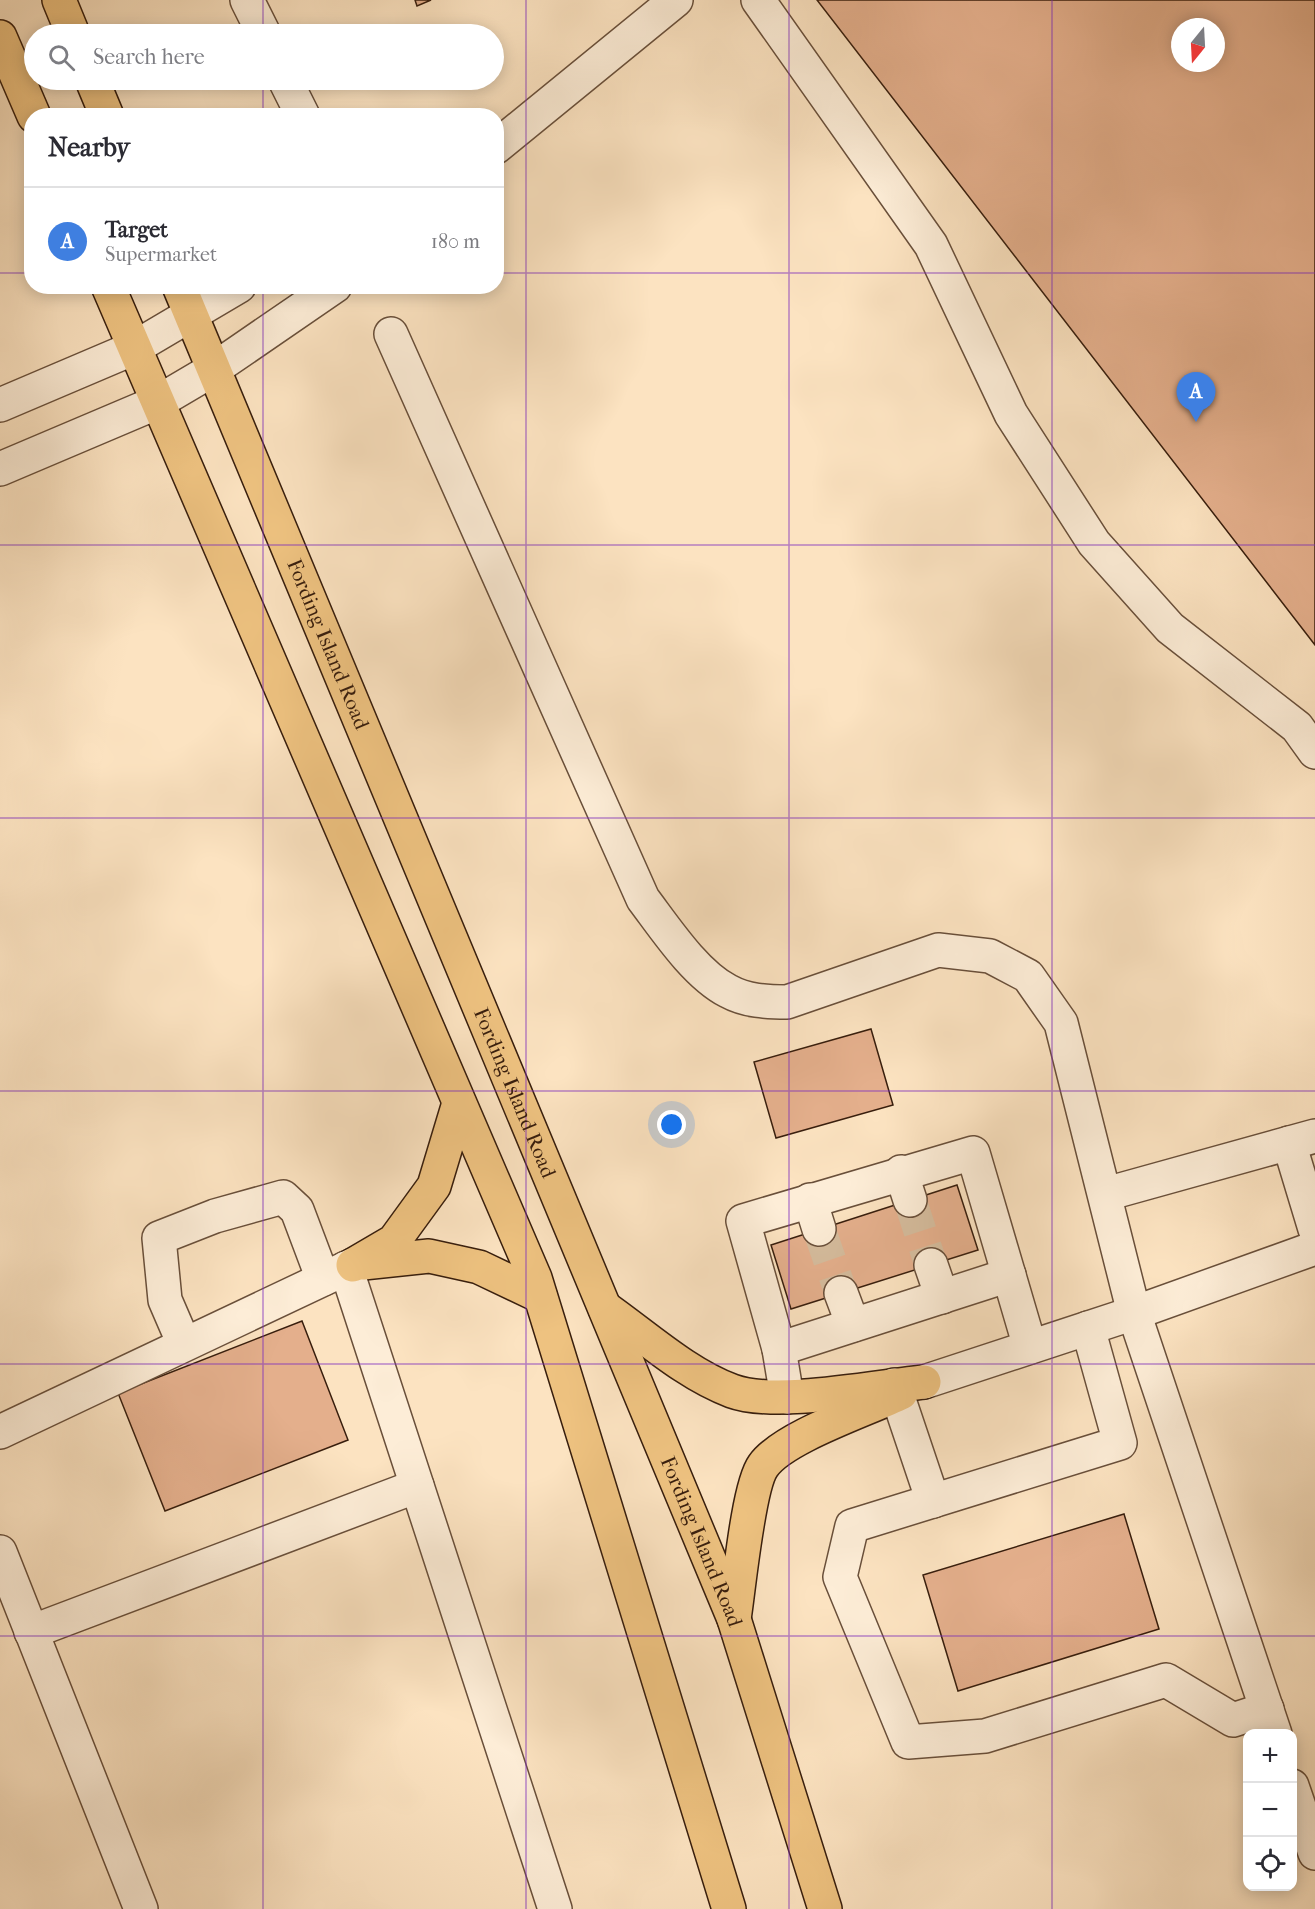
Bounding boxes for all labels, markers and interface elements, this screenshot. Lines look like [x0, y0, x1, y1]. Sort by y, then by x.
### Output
north arrow [1171, 18, 1225, 72]
search box [24, 24, 504, 90]
icon: search [45, 41, 78, 74]
text: Search here [93, 44, 205, 70]
text: Nearby [48, 132, 130, 163]
text: Target [105, 217, 168, 243]
text: A [61, 230, 74, 253]
text: 180 m [431, 230, 480, 253]
text: Supermarket [105, 243, 217, 266]
pin: A [1176, 372, 1216, 422]
street label: Fording Island Road [282, 555, 374, 733]
street label: Fording Island Road [469, 1004, 561, 1182]
your location [657, 1110, 686, 1139]
street label: Fording Island Road [656, 1453, 748, 1630]
map controls [1243, 1729, 1297, 1891]
button: + [1243, 1729, 1297, 1783]
button: − [1243, 1783, 1297, 1837]
button: locate [1243, 1837, 1297, 1891]

